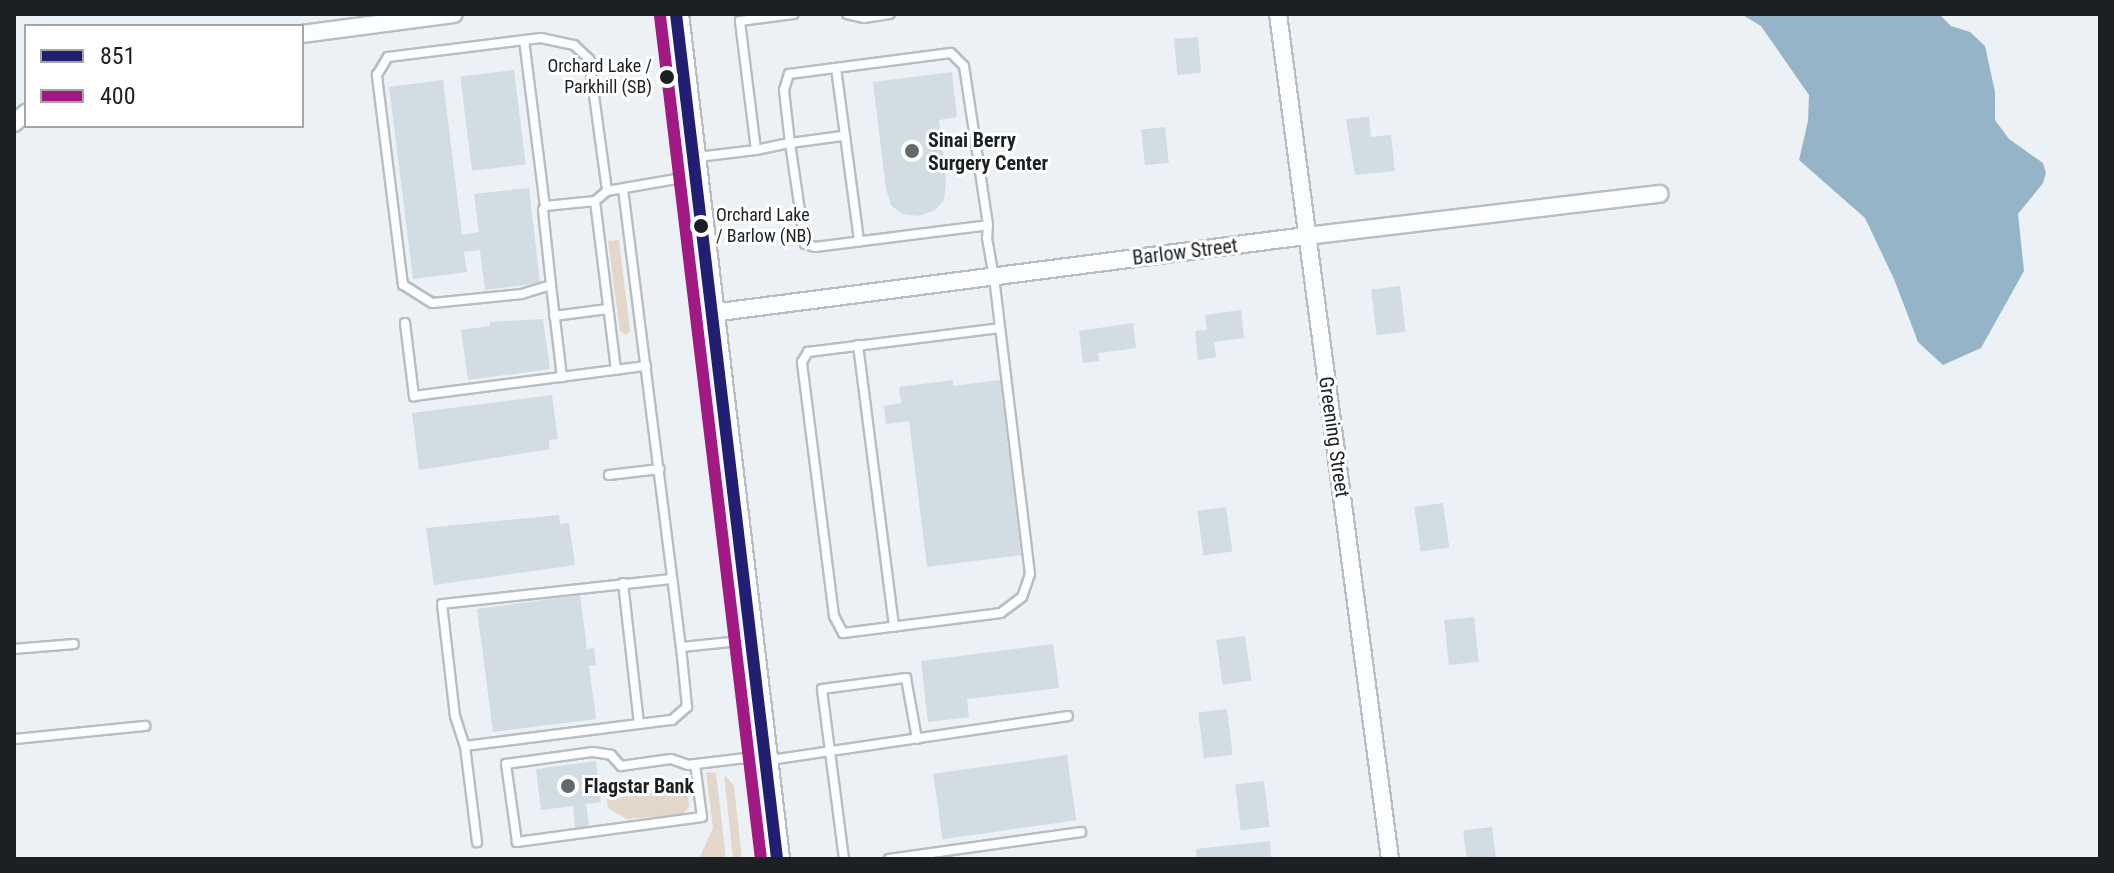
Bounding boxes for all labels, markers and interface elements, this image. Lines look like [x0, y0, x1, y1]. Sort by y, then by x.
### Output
legend [24, 24, 304, 128]
text: 851 [100, 42, 136, 70]
place label: Orchard Lake / Parkhill (SB) [547, 56, 652, 98]
marker: Orchard Lake / Parkhill (SB) [659, 69, 675, 85]
text: 400 [100, 82, 136, 110]
place label: Sinai Berry Surgery Center [928, 128, 1048, 175]
marker: Sinai Berry Surgery Center [903, 142, 921, 160]
place label: Orchard Lake / Barlow (NB) [716, 205, 812, 248]
marker: Orchard Lake / Barlow (NB) [693, 218, 709, 234]
street label: Barlow Street [1131, 234, 1239, 270]
street label: Greening Street [1314, 375, 1354, 499]
place label: Flagstar Bank [584, 774, 694, 798]
marker: Flagstar Bank [559, 777, 577, 795]

